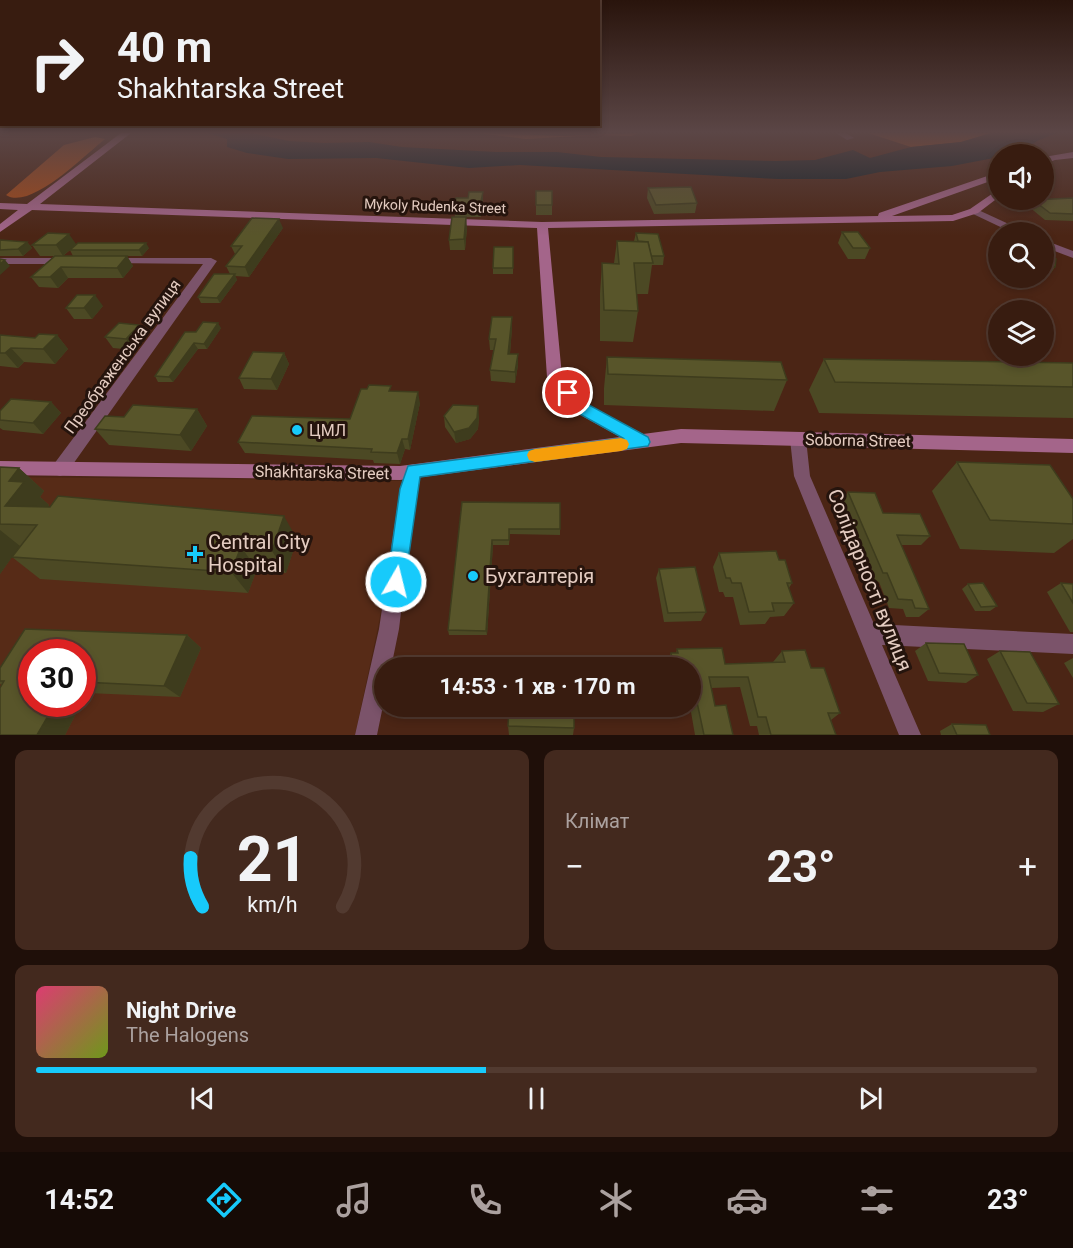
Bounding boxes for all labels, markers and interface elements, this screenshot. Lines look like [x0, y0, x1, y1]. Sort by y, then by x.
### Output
text: 40 m [117, 23, 212, 72]
icon: right [18, 24, 96, 102]
text: Shakhtarska Street [117, 73, 344, 105]
map controls [988, 144, 1054, 366]
button: sound [988, 144, 1054, 210]
street label: Mykoly Rudenka Street [364, 196, 507, 216]
button: search [988, 222, 1054, 288]
street label: Преображенська вулиця [60, 276, 185, 437]
button: layers [988, 300, 1054, 366]
pin [542, 367, 593, 418]
icon: arrive [551, 376, 584, 409]
place label: ЦМЛ [309, 421, 346, 440]
marker: ЦМЛ [290, 423, 304, 437]
street label: Soborna Street [805, 430, 911, 451]
street label: Shakhtarska Street [255, 462, 389, 483]
street label: Солідарності вулиця [823, 485, 917, 675]
place label: Central City Hospital [208, 530, 311, 577]
marker: Central City Hospital [186, 545, 204, 563]
position arrow [364, 550, 428, 614]
place label: Бухгалтерія [485, 564, 594, 588]
marker: Бухгалтерія [466, 569, 480, 583]
speed limit sign: 30 [18, 639, 96, 717]
text: 14:53 · 1 хв · 170 m [440, 674, 635, 699]
text: Клімат [565, 809, 629, 833]
text: 21 [236, 823, 308, 896]
text: 23° [766, 840, 836, 893]
text: − [565, 847, 584, 886]
text: + [1018, 847, 1037, 886]
text: km/h [247, 892, 297, 917]
text: Night Drive [126, 998, 236, 1023]
text: The Halogens [126, 1023, 249, 1047]
icon: previous [186, 1082, 219, 1115]
icon: pause [520, 1082, 553, 1115]
icon: next [854, 1082, 887, 1115]
icon: directions [203, 1179, 245, 1221]
icon: music [333, 1179, 375, 1221]
icon: phone [464, 1179, 506, 1221]
icon: climate [595, 1179, 637, 1221]
icon: car [726, 1179, 768, 1221]
icon: filters [856, 1179, 898, 1221]
text: 14:52 [44, 1184, 114, 1216]
text: 23° [987, 1184, 1029, 1216]

